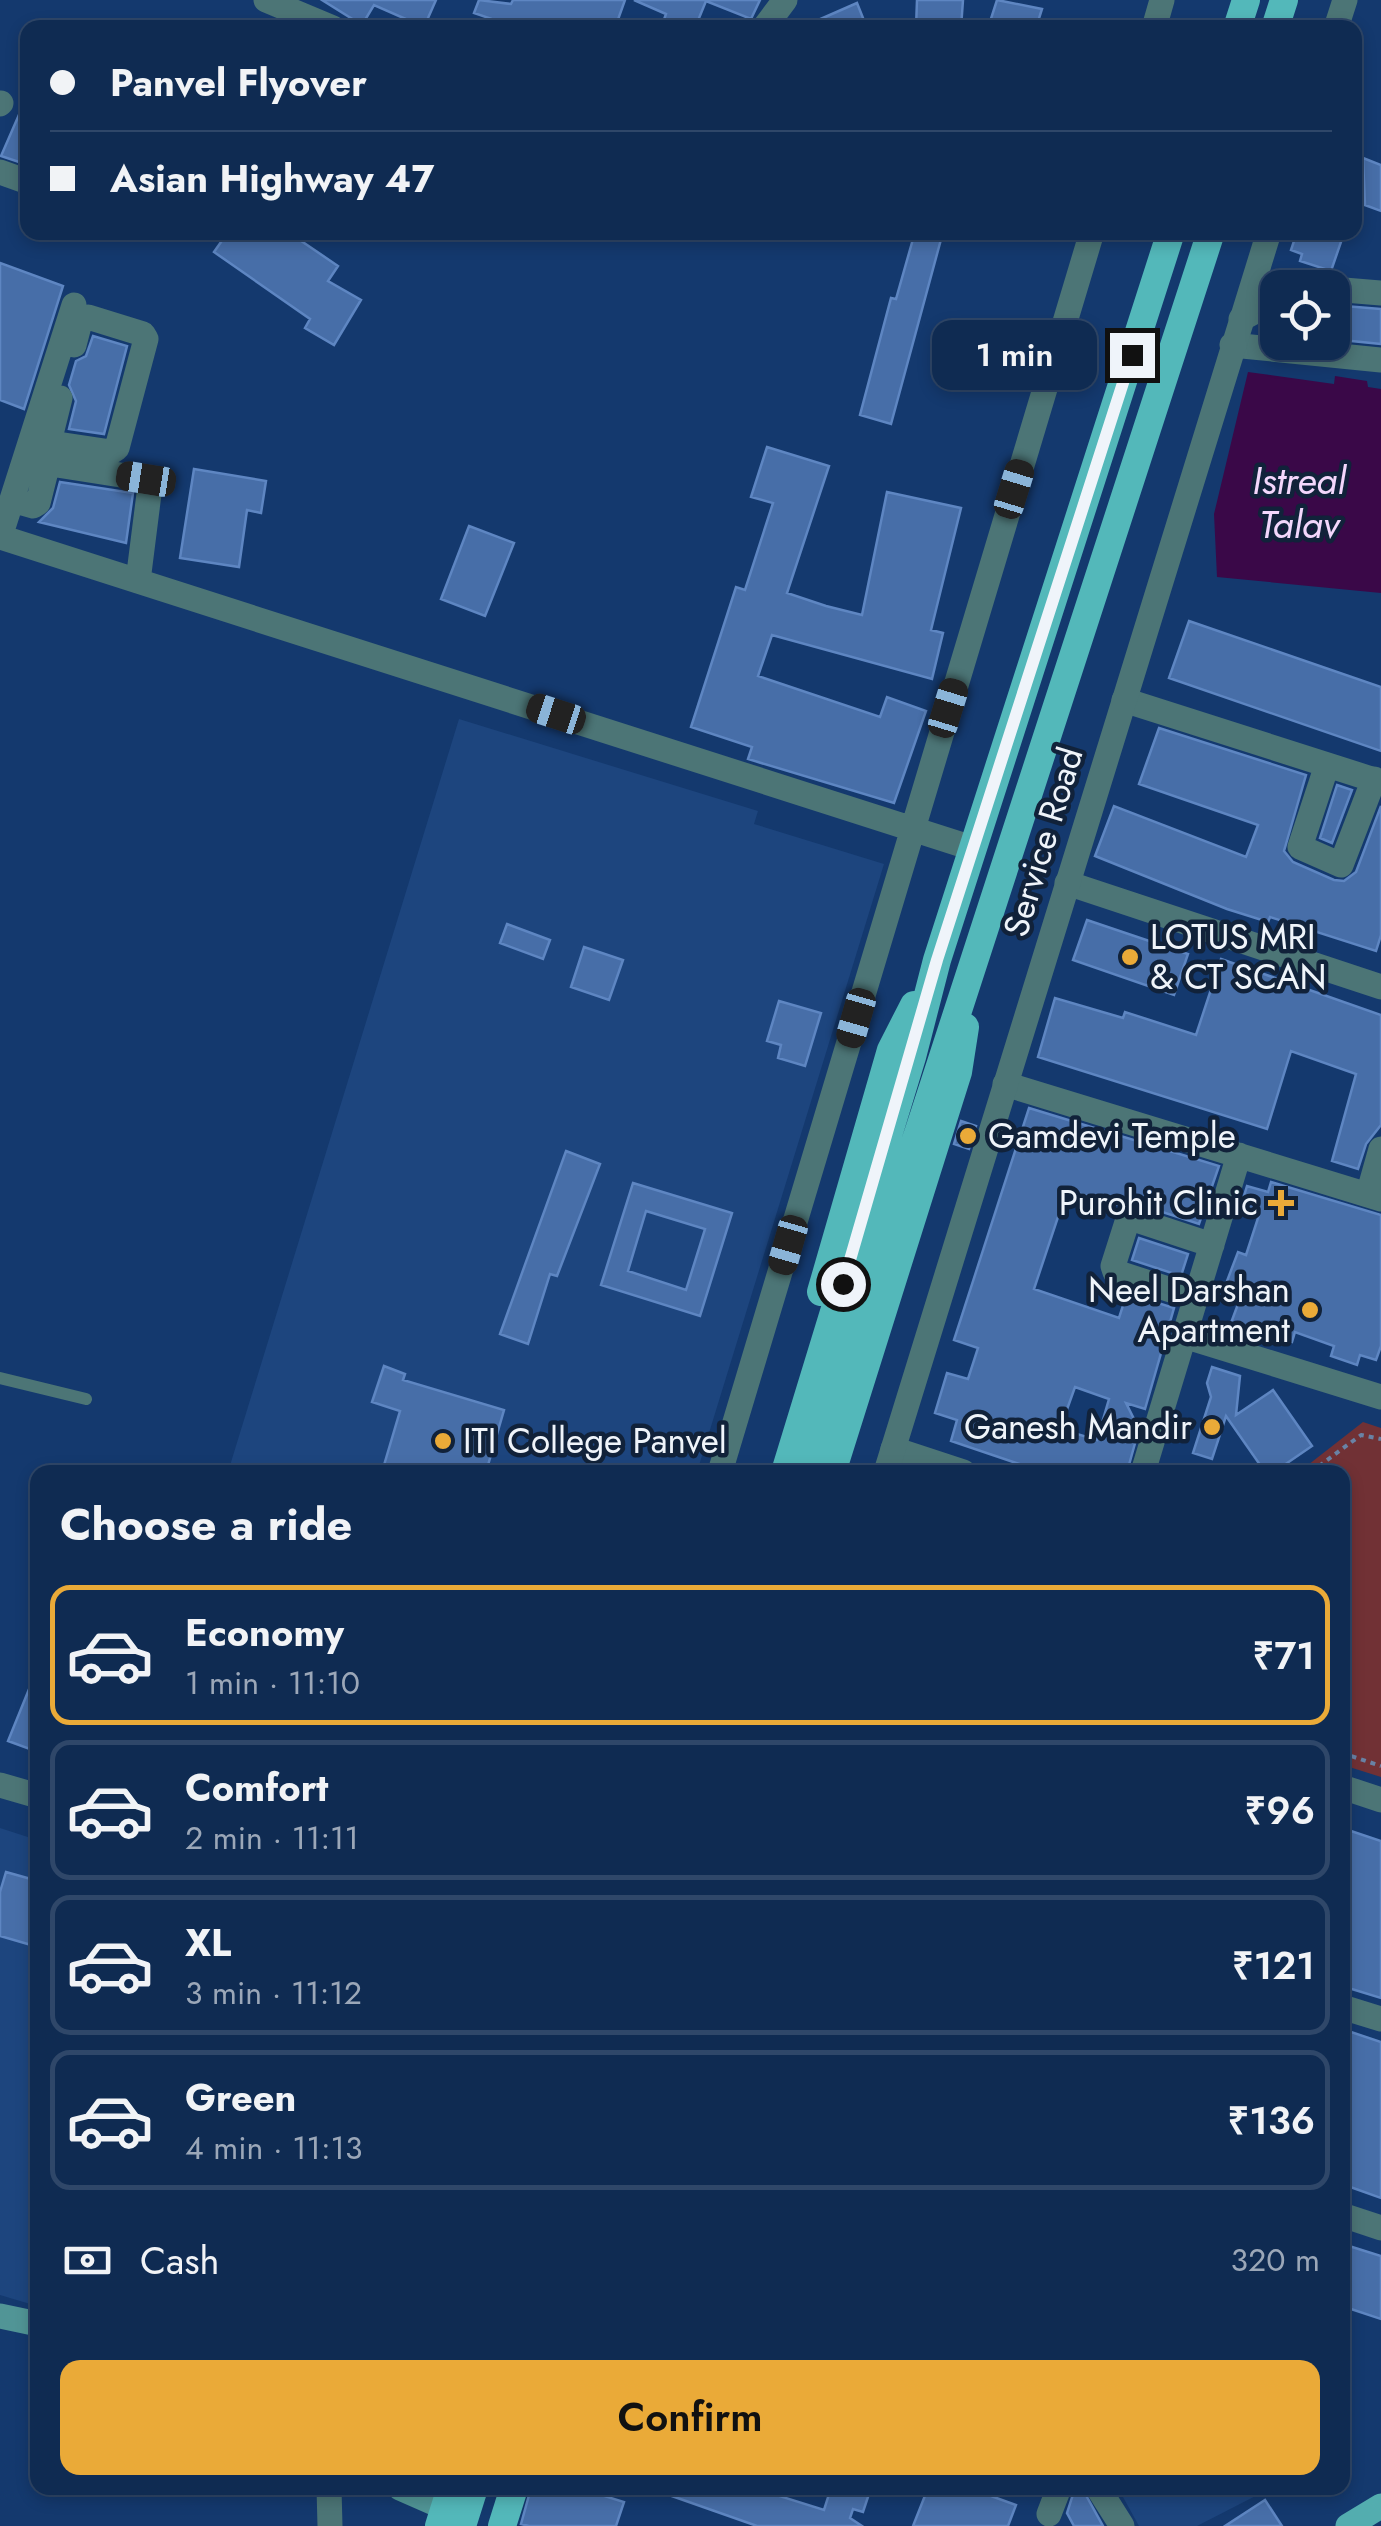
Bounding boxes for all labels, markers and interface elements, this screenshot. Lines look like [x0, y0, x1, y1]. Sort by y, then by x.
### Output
text: Panvel Flyover [110, 55, 367, 110]
text: Asian Highway 47 [110, 151, 434, 206]
map controls [1260, 270, 1350, 360]
button: locate [1260, 270, 1350, 360]
callout: 1 min [932, 320, 1097, 390]
text: 1 min [976, 332, 1053, 378]
route end [1110, 333, 1155, 378]
water label: Istreal Talav [1252, 453, 1347, 552]
car [991, 456, 1037, 522]
car [114, 459, 178, 499]
car [925, 675, 971, 741]
car [523, 690, 589, 738]
street label: Service Road [991, 741, 1095, 943]
place label: LOTUS MRI & CT SCAN [1150, 912, 1327, 1002]
marker: LOTUS MRI & CT SCAN [1119, 946, 1141, 968]
car [833, 985, 879, 1051]
place label: Gamdevi Temple [988, 1111, 1236, 1161]
marker: Gamdevi Temple [957, 1125, 979, 1147]
place label: Purohit Clinic [1059, 1178, 1258, 1228]
marker: Purohit Clinic [1268, 1190, 1294, 1216]
car [765, 1212, 811, 1278]
route start [821, 1262, 866, 1307]
place label: Neel Darshan Apartment [1088, 1265, 1291, 1355]
marker: Neel Darshan Apartment [1299, 1299, 1321, 1321]
place label: Ganesh Mandir [964, 1402, 1192, 1452]
place label: ITI College Panvel [463, 1416, 727, 1466]
marker: Ganesh Mandir [1201, 1416, 1223, 1438]
marker: ITI College Panvel [432, 1430, 454, 1452]
text: Choose a ride [60, 1492, 352, 1557]
text: Economy [185, 1605, 344, 1660]
icon: car [65, 1610, 155, 1700]
text: ₹71 [1253, 1628, 1315, 1683]
text: 1 min · 11:10 [185, 1660, 360, 1706]
text: Comfort [185, 1760, 328, 1815]
icon: car [65, 1765, 155, 1855]
text: ₹96 [1245, 1783, 1315, 1838]
text: 2 min · 11:11 [185, 1815, 359, 1861]
text: XL [185, 1915, 231, 1970]
icon: car [65, 1920, 155, 2010]
text: ₹121 [1232, 1938, 1315, 1993]
text: 3 min · 11:12 [185, 1970, 362, 2016]
text: Green [185, 2070, 296, 2125]
icon: car [65, 2075, 155, 2165]
text: ₹136 [1228, 2093, 1315, 2148]
text: 4 min · 11:13 [185, 2125, 362, 2171]
icon: cash [60, 2233, 115, 2288]
text: Cash [140, 2233, 220, 2288]
text: 320 m [1231, 2237, 1320, 2283]
button: Confirm [60, 2360, 1320, 2475]

